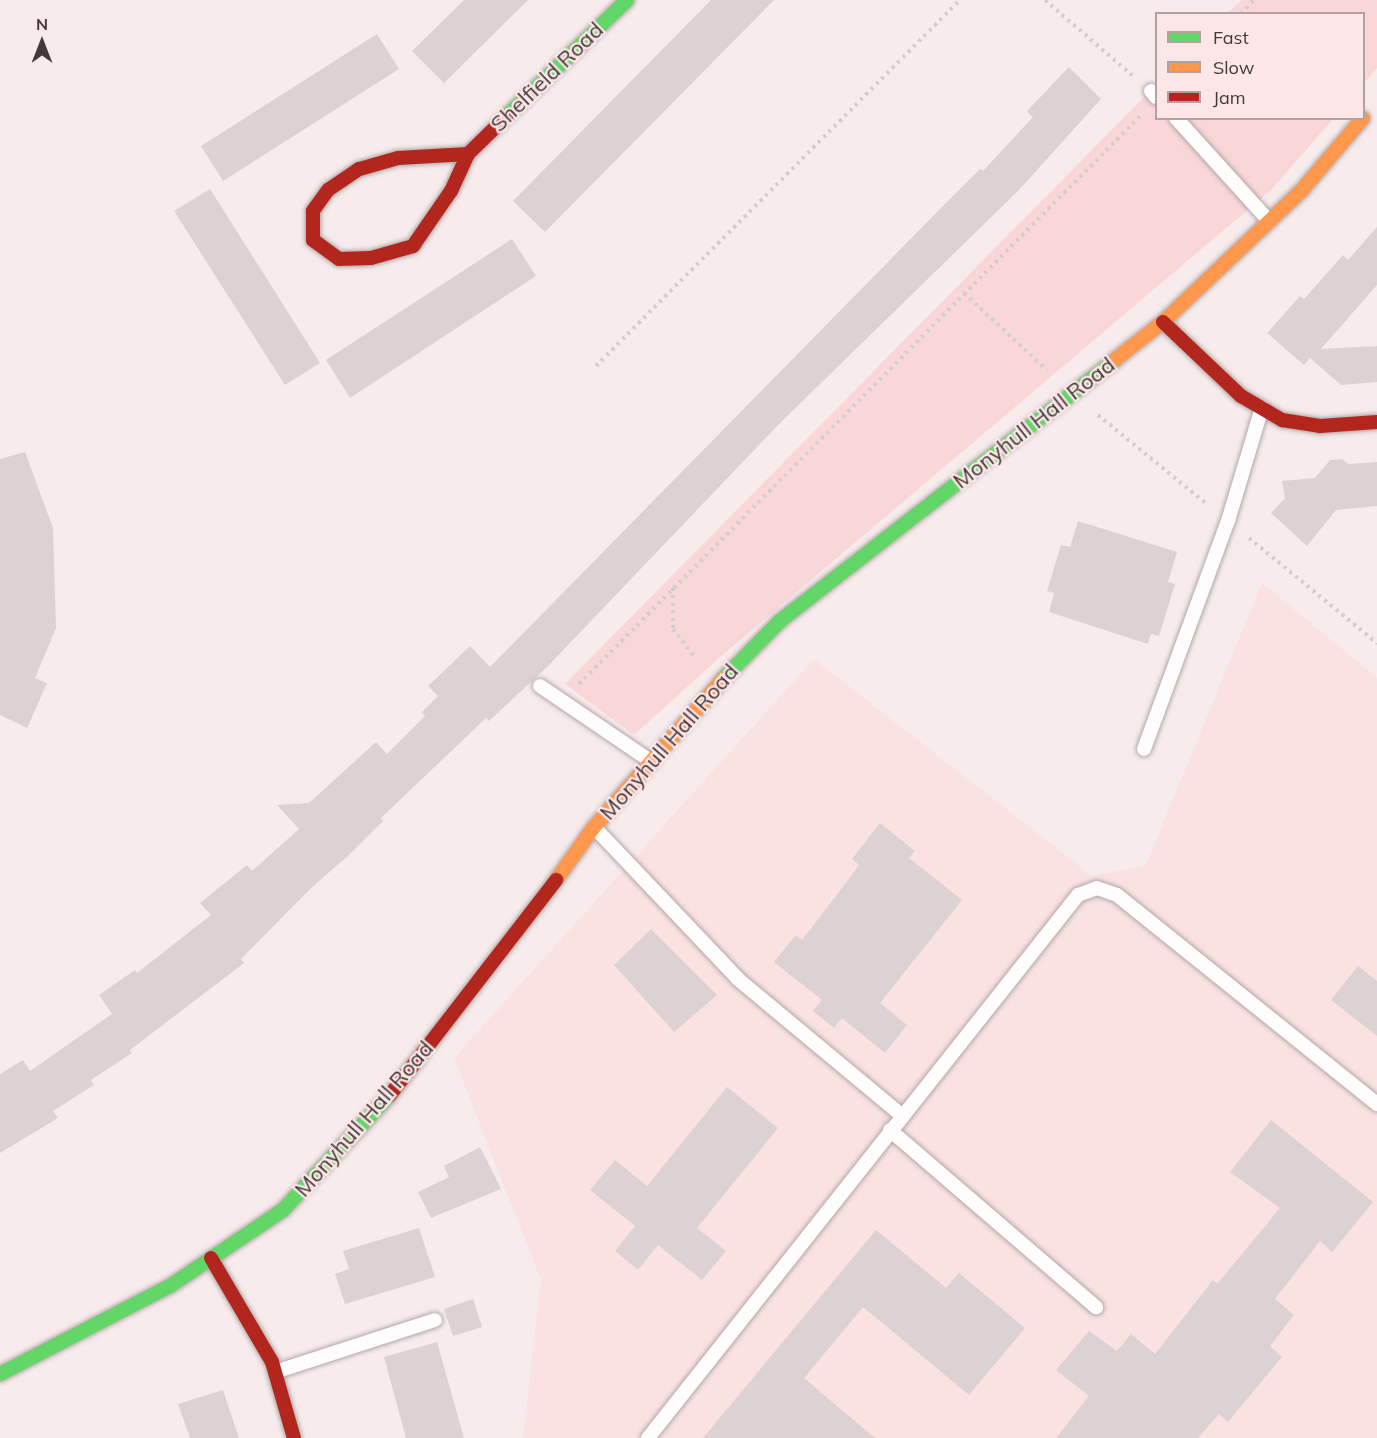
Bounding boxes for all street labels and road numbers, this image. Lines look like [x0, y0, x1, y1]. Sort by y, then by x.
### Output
street label: Shelfield Road [485, 17, 609, 137]
street label: Monyhull Hall Road [948, 352, 1120, 494]
street label: Monyhull Hall Road [594, 659, 744, 825]
street label: Monyhull Hall Road [289, 1036, 439, 1202]

